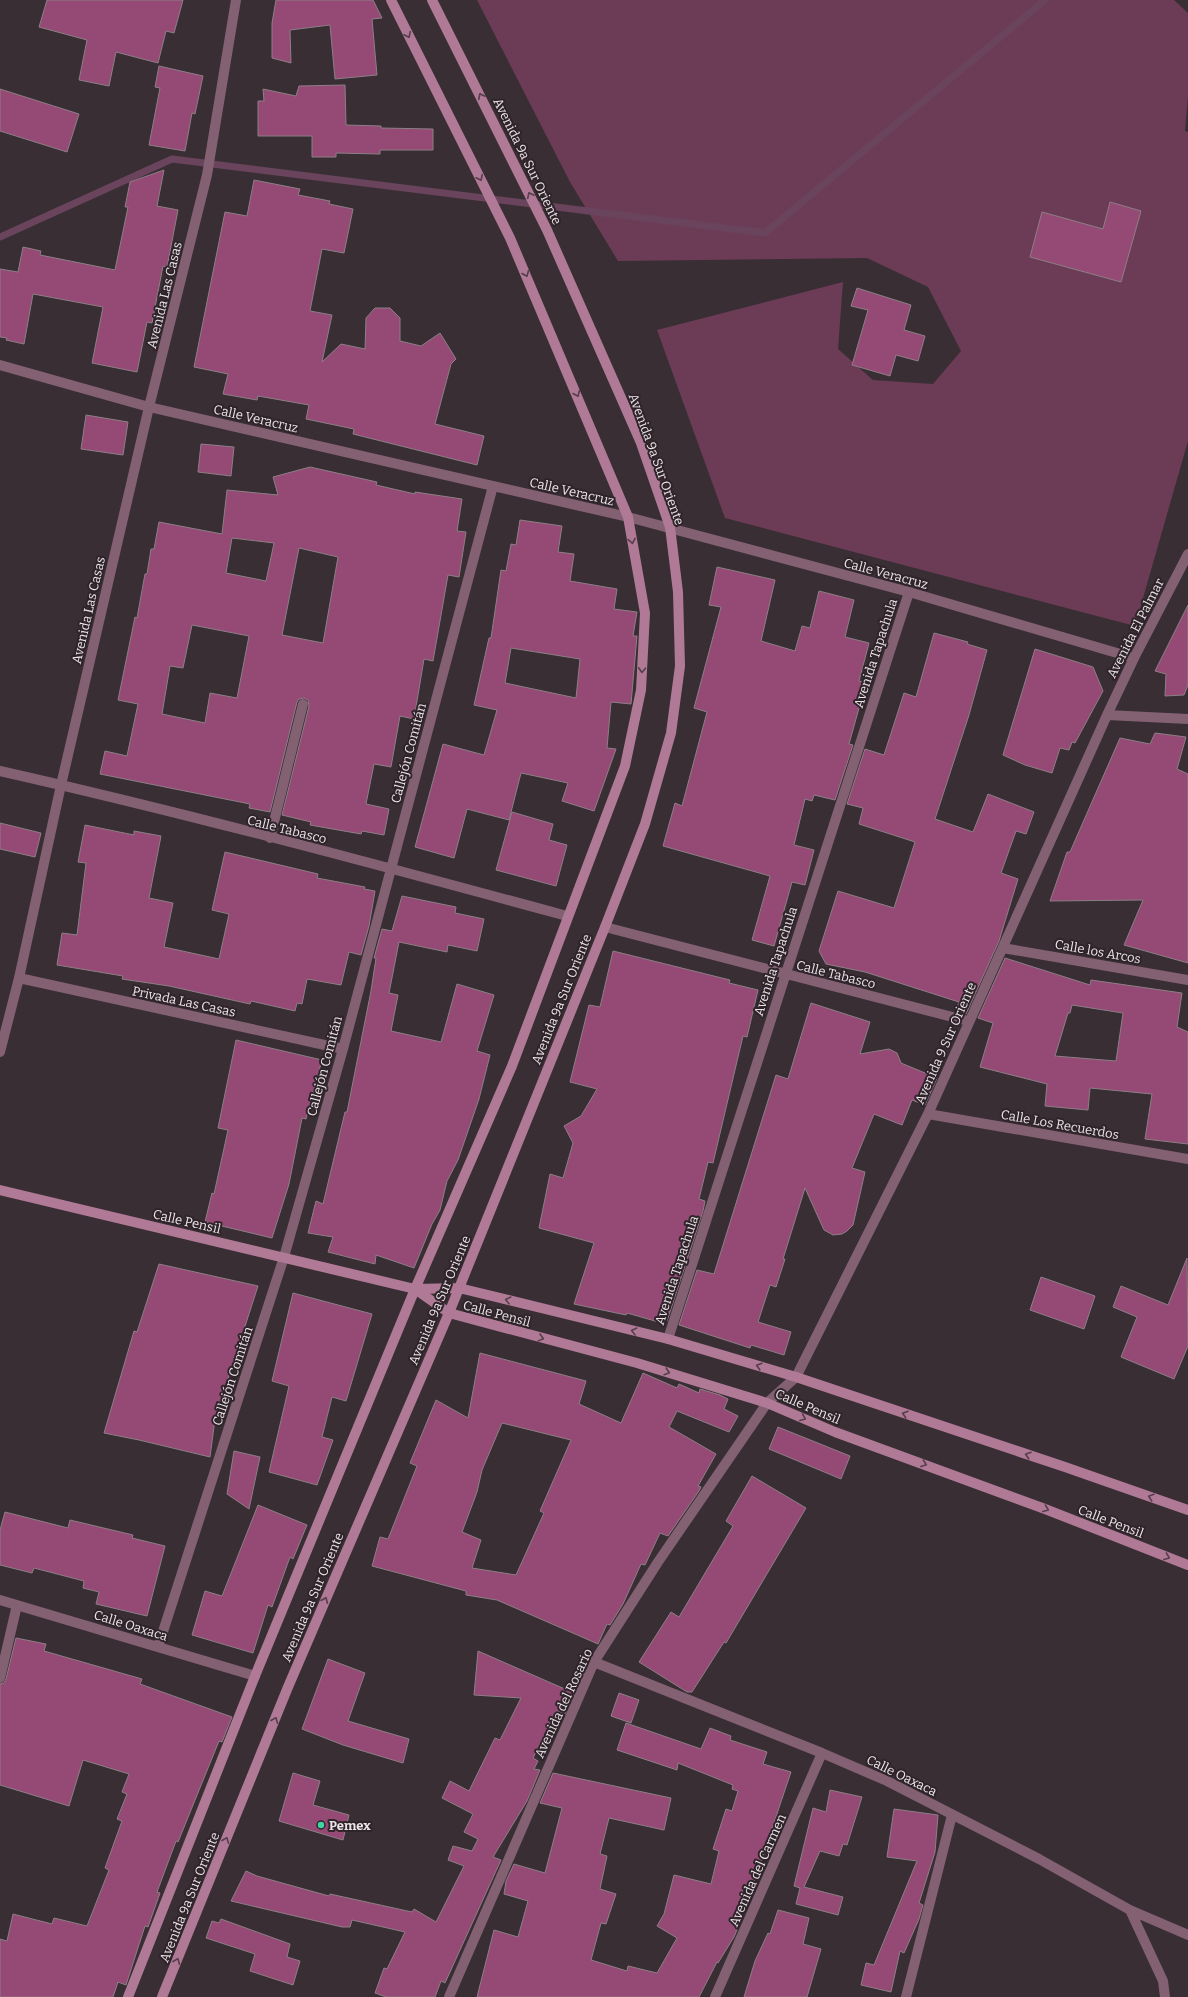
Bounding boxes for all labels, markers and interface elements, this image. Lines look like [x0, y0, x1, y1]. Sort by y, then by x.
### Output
one-way arrow [404, 31, 411, 38]
one-way arrow [478, 92, 486, 100]
street label: Avenida 9a Sur Oriente [490, 96, 565, 227]
one-way arrow [475, 173, 483, 181]
one-way arrow [527, 191, 535, 199]
street label: Avenida Las Casas [144, 240, 185, 350]
one-way arrow [521, 271, 529, 278]
one-way arrow [572, 389, 580, 397]
street label: Avenida 9a Sur Oriente [626, 391, 687, 527]
street label: Calle Veracruz [212, 401, 300, 436]
street label: Calle Veracruz [528, 474, 616, 509]
one-way arrow [628, 538, 636, 544]
street label: Avenida Las Casas [69, 555, 108, 665]
street label: Calle Veracruz [842, 555, 930, 592]
street label: Avenida El Palmar [1104, 576, 1167, 680]
street label: Avenida Tapachula [851, 597, 900, 710]
one-way arrow [638, 667, 646, 673]
street label: Callejón Comitán [388, 701, 429, 805]
street label: Calle Tabasco [246, 812, 328, 847]
street label: Avenida Tapachula [751, 905, 800, 1018]
street label: Avenida 9a Sur Oriente [528, 932, 594, 1066]
street label: Calle los Arcos [1054, 937, 1142, 966]
street label: Calle Tabasco [795, 957, 877, 992]
street label: Avenida 9 Sur Oriente [912, 980, 979, 1106]
street label: Privada Las Casas [131, 983, 237, 1020]
street label: Callejón Comitán [304, 1014, 345, 1118]
street label: Calle Los Recuerdos [1000, 1107, 1120, 1142]
street label: Calle Pensil [152, 1206, 222, 1237]
street label: Avenida Tapachula [652, 1214, 701, 1327]
street label: Avenida 9a Sur Oriente [405, 1233, 473, 1367]
one-way arrow [505, 1296, 512, 1305]
street label: Calle Pensil [462, 1297, 532, 1330]
street label: Callejón Comitán [209, 1324, 256, 1428]
one-way arrow [631, 1327, 637, 1335]
one-way arrow [538, 1333, 544, 1341]
one-way arrow [756, 1362, 763, 1371]
one-way arrow [663, 1367, 670, 1376]
street label: Calle Pensil [773, 1386, 843, 1427]
one-way arrow [902, 1410, 909, 1419]
one-way arrow [798, 1413, 806, 1421]
one-way arrow [1025, 1451, 1032, 1460]
one-way arrow [921, 1460, 928, 1468]
one-way arrow [1148, 1494, 1155, 1502]
street label: Calle Pensil [1076, 1502, 1146, 1541]
one-way arrow [1042, 1505, 1049, 1513]
street label: Avenida 9a Sur Oriente [278, 1530, 346, 1664]
one-way arrow [1164, 1552, 1171, 1560]
one-way arrow [321, 1597, 329, 1604]
street label: Calle Oaxaca [92, 1607, 170, 1644]
street label: Avenida del Rosario [532, 1646, 595, 1760]
one-way arrow [270, 1717, 278, 1724]
street label: Calle Oaxaca [864, 1752, 939, 1799]
street label: Avenida del Carmen [726, 1811, 789, 1929]
place label: Pemex [329, 1818, 371, 1833]
marker: Pemex [316, 1820, 326, 1830]
street label: Avenida 9a Sur Oriente [156, 1830, 222, 1964]
one-way arrow [221, 1837, 229, 1844]
one-way arrow [172, 1957, 180, 1964]

